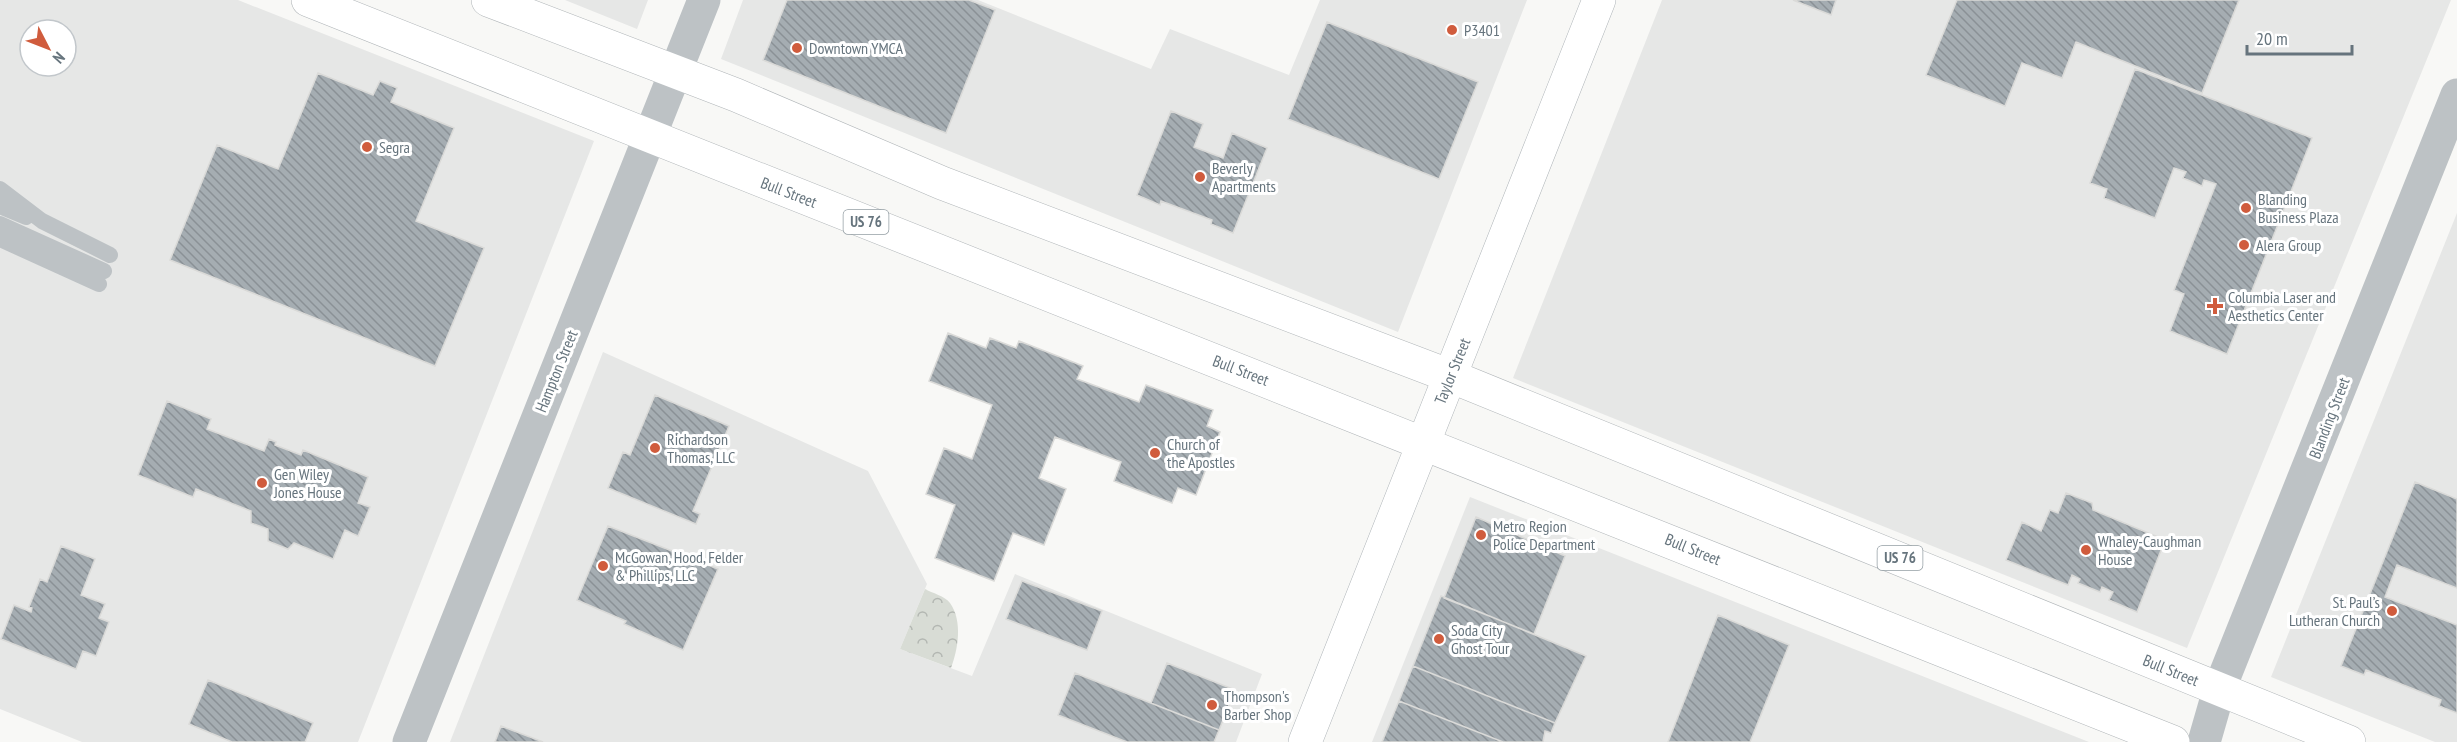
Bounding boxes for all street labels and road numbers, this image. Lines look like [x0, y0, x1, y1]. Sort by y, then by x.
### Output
street label: Bull Street [758, 172, 820, 212]
road number: US 76 [844, 210, 888, 234]
street label: Hampton Street [530, 326, 582, 415]
street label: Taylor Street [1430, 334, 1475, 407]
street label: Bull Street [1210, 350, 1272, 390]
street label: Blanding Street [2304, 374, 2354, 462]
street label: Bull Street [1662, 529, 1724, 569]
road number: US 76 [1878, 546, 1922, 570]
street label: Bull Street [2140, 650, 2202, 690]

